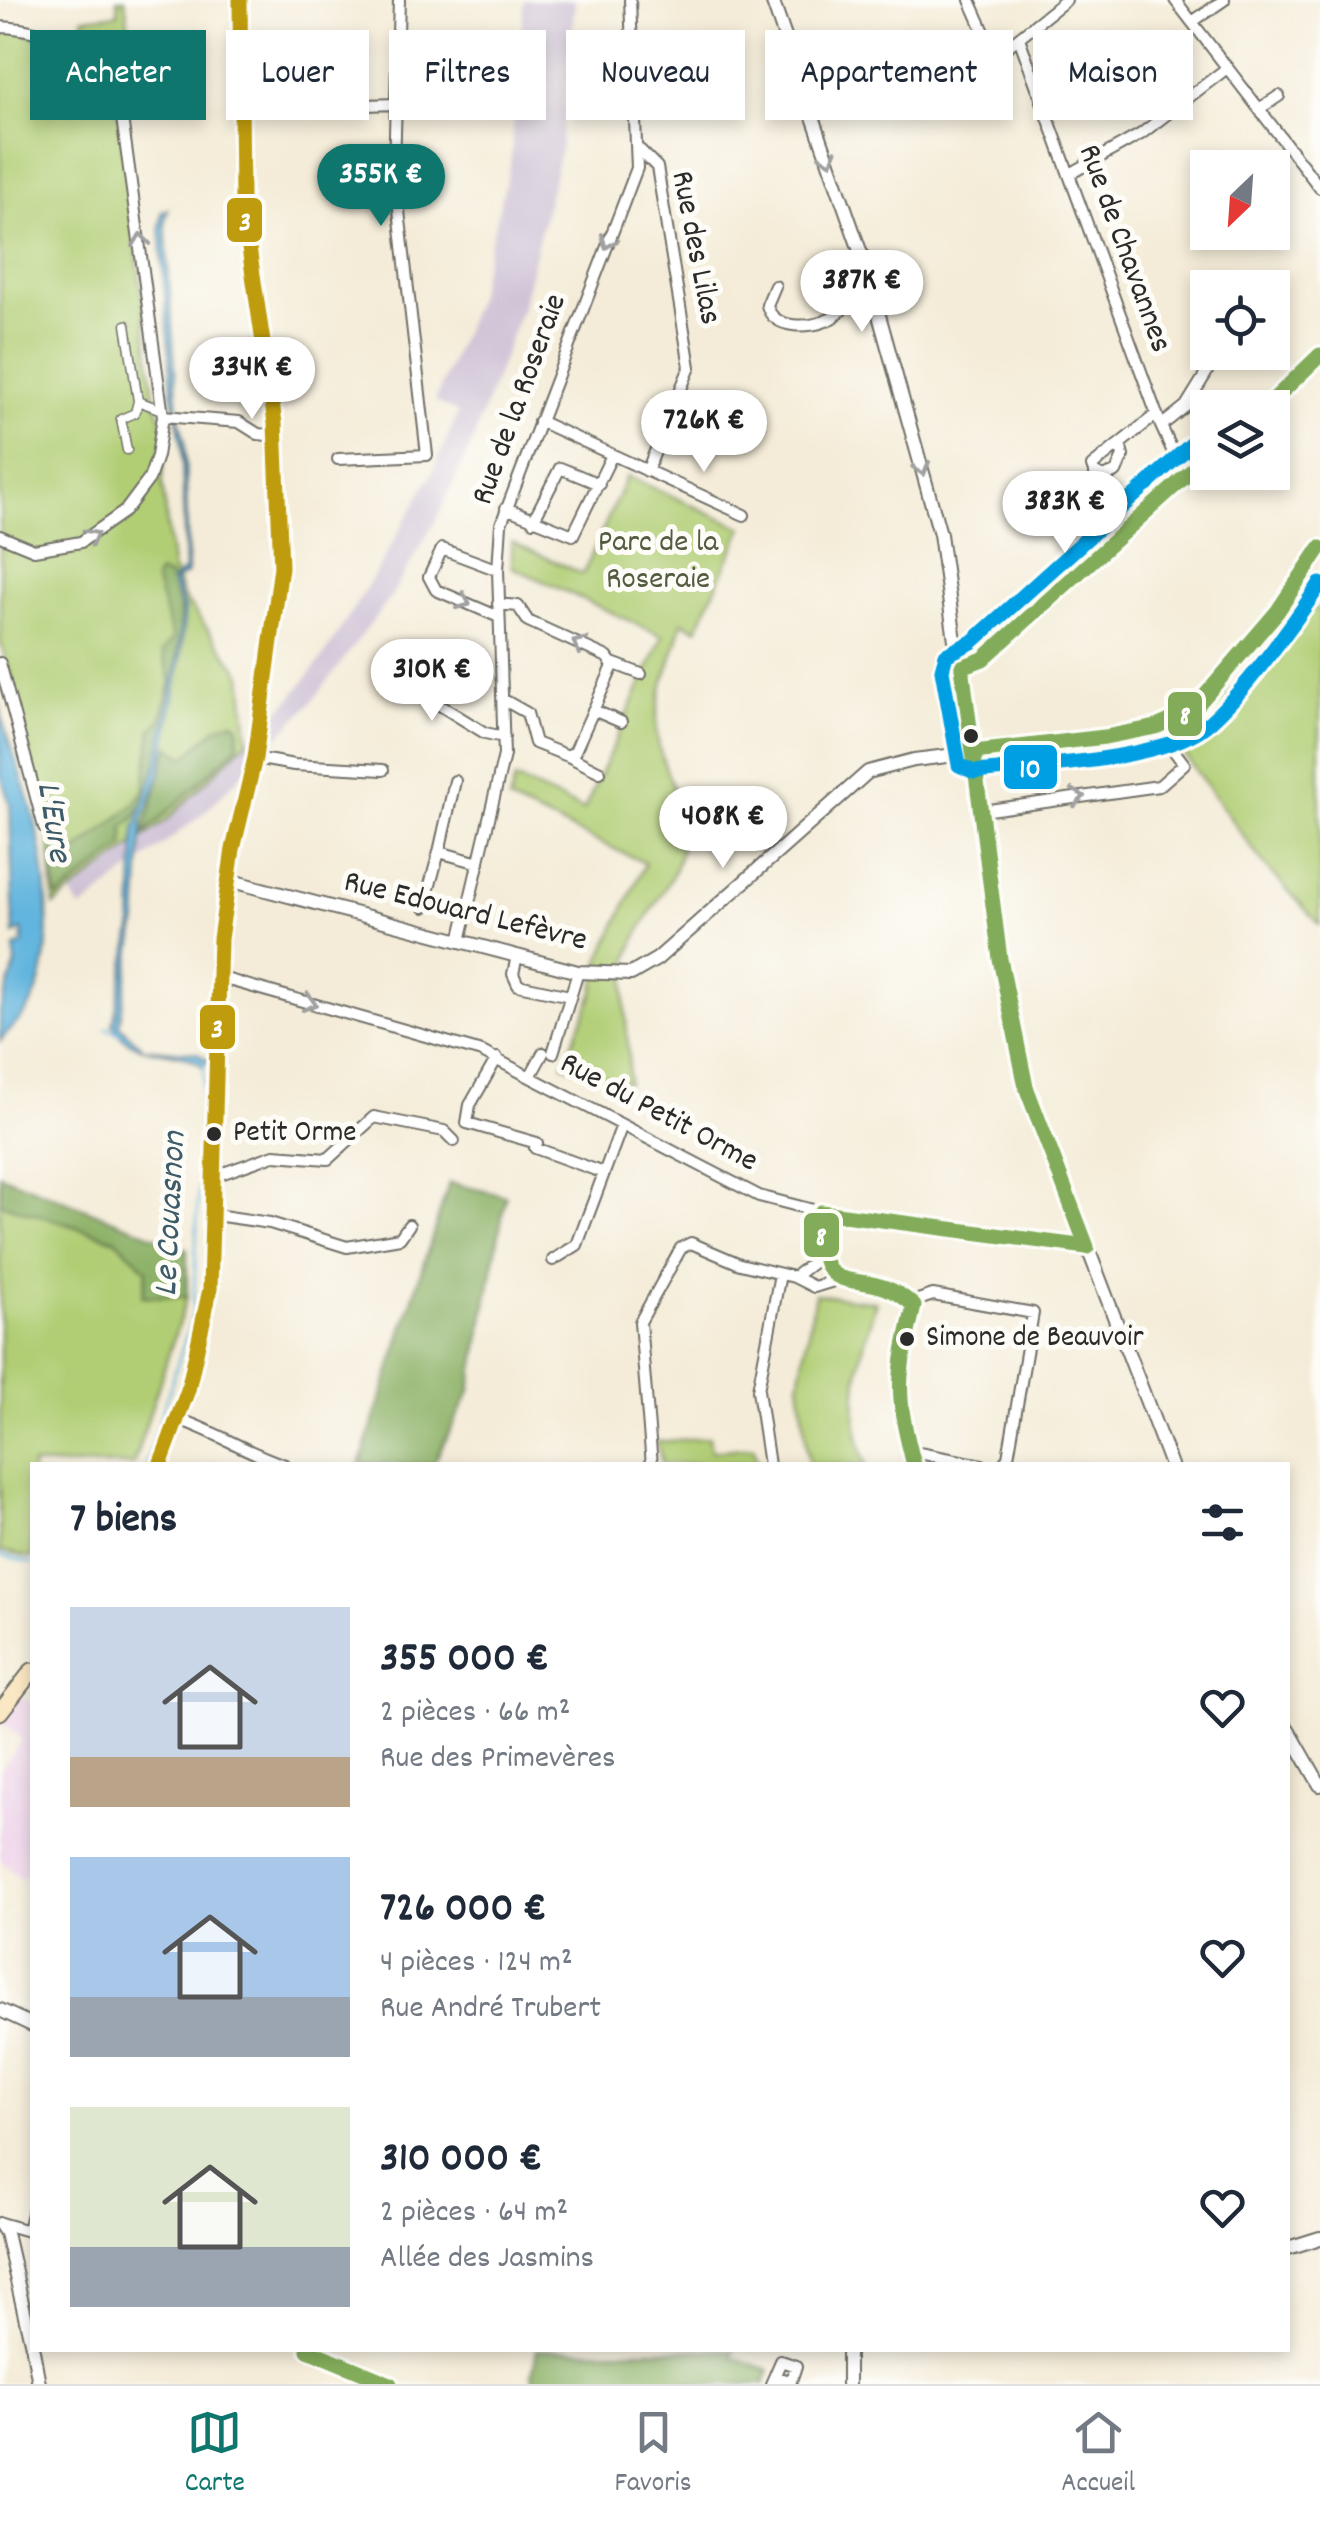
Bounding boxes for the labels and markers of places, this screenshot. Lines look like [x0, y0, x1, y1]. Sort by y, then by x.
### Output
pin: 355K € [300, 144, 462, 229]
pin: 387K € [781, 250, 943, 335]
pin: 334K € [171, 337, 333, 422]
pin: 726K € [623, 390, 785, 475]
pin: 383K € [984, 471, 1146, 556]
pin: 310K € [351, 639, 513, 724]
unlabelled marker [961, 726, 981, 746]
pin: 408K € [642, 786, 804, 871]
place label: Petit Orme [233, 1113, 356, 1156]
marker: Petit Orme [204, 1124, 224, 1144]
place label: Simone de Beauvoir [926, 1318, 1144, 1361]
marker: Simone de Beauvoir [897, 1329, 917, 1349]

